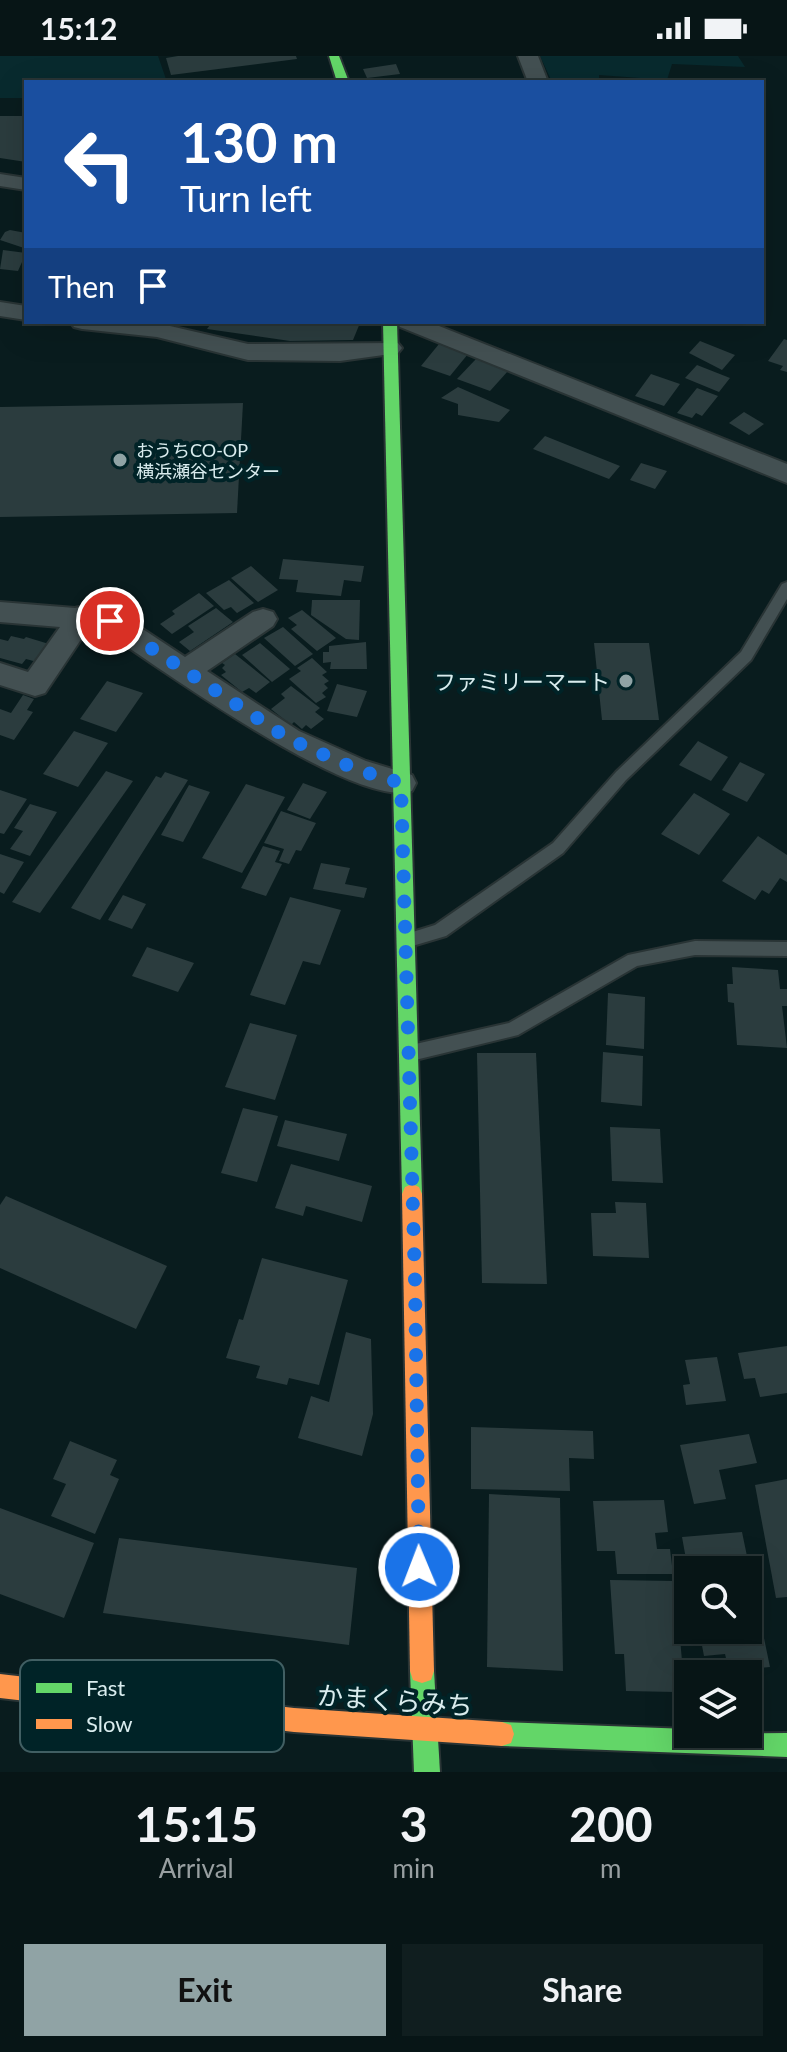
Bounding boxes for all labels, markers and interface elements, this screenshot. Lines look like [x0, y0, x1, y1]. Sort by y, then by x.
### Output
text: 15:12 [40, 10, 117, 46]
text: 130 m [180, 108, 338, 175]
icon: left [48, 112, 152, 216]
text: Turn left [180, 176, 312, 220]
icon: arrive [131, 264, 175, 308]
text: Then [48, 268, 115, 304]
place label: おうちCO-OP 横浜瀬谷センター [136, 439, 280, 482]
marker: おうちCO-OP 横浜瀬谷センター [111, 451, 129, 469]
pin [76, 587, 144, 655]
icon: arrive [88, 599, 132, 643]
place label: ファミリーマート [434, 668, 610, 695]
marker: ファミリーマート [617, 672, 635, 690]
position arrow [377, 1525, 461, 1609]
map controls [674, 1556, 762, 1748]
button: search [674, 1556, 762, 1644]
legend [20, 1660, 284, 1752]
button: layers [674, 1660, 762, 1748]
text: Fast [86, 1674, 125, 1701]
street label: かまくらみち [316, 1679, 474, 1721]
text: Slow [86, 1710, 133, 1737]
text: 15:15 [134, 1795, 258, 1852]
text: 3 [400, 1795, 428, 1852]
text: 200 [569, 1795, 653, 1852]
text: Arrival [159, 1852, 234, 1884]
text: min [393, 1852, 435, 1884]
text: m [600, 1852, 622, 1884]
button: Exit [24, 1944, 386, 2036]
button: Share [402, 1944, 763, 2036]

